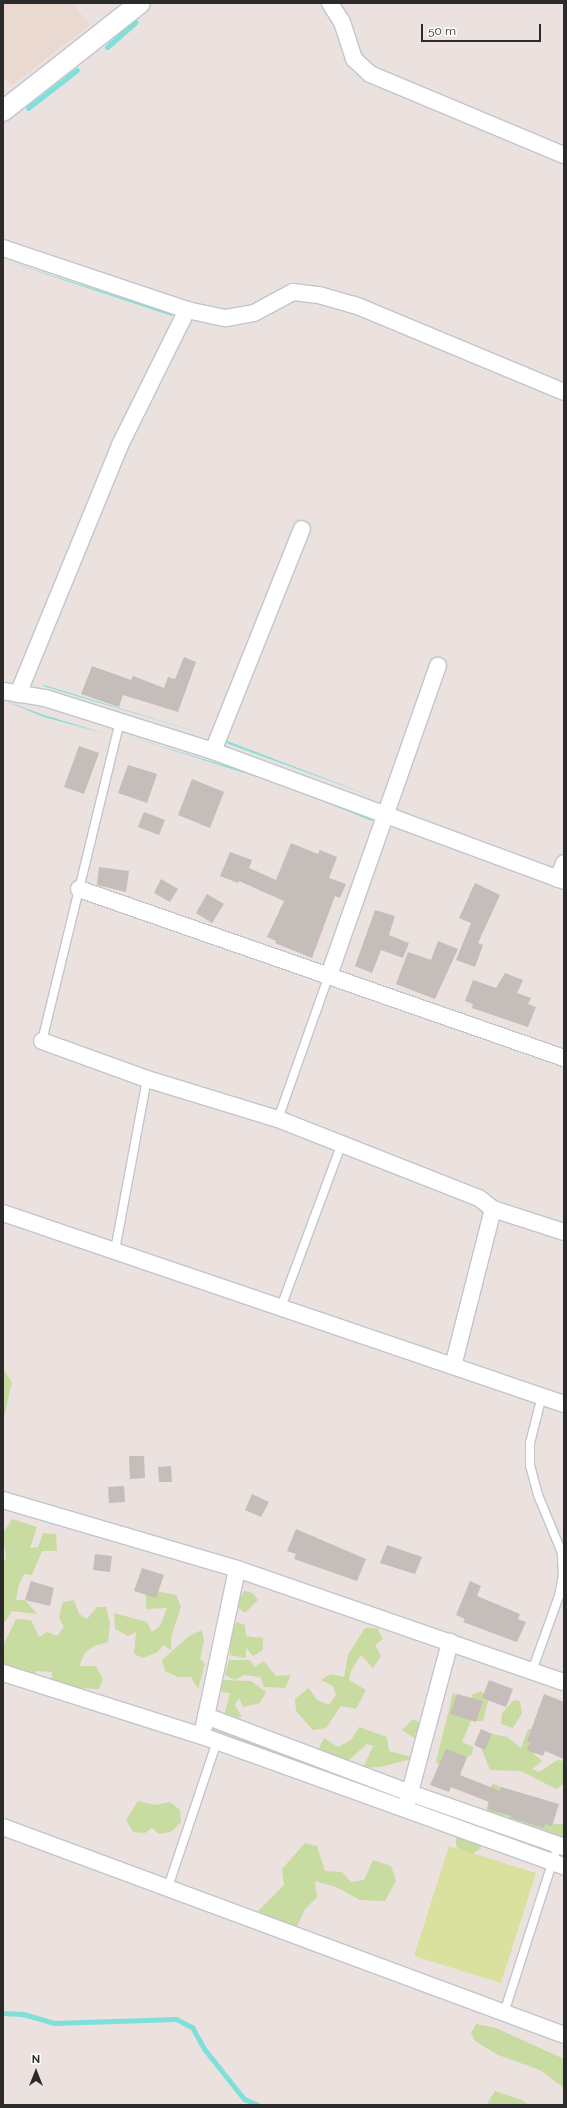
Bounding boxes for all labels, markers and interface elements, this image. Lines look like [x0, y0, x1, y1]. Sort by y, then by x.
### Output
scale bar [423, 16, 543, 42]
text: 50 m [428, 24, 456, 38]
north arrow [16, 2052, 56, 2092]
text: N [32, 2053, 40, 2066]

